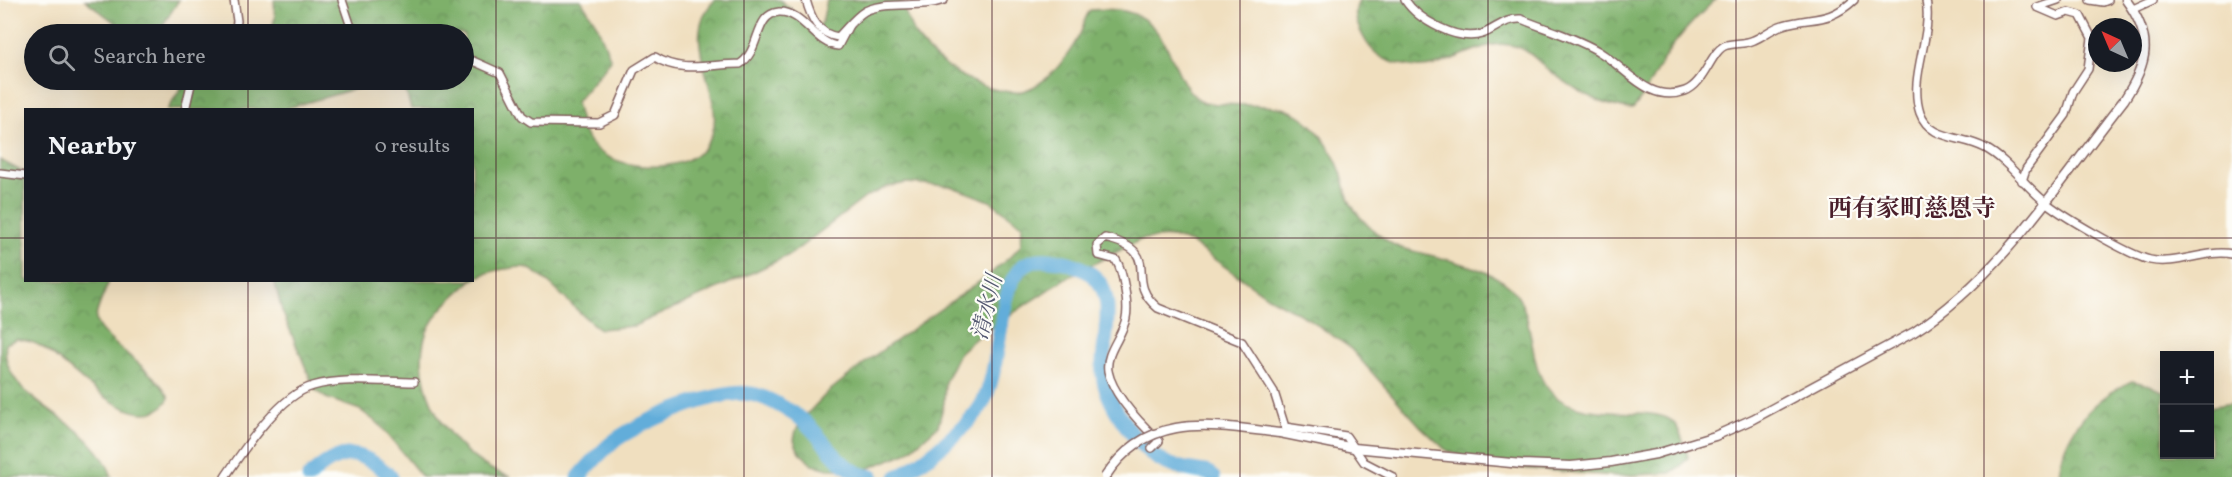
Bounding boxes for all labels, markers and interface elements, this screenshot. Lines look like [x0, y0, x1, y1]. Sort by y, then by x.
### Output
north arrow [2088, 18, 2142, 72]
search box [24, 24, 474, 90]
icon: search [45, 41, 78, 74]
text: Search here [93, 42, 206, 73]
text: Nearby [48, 129, 137, 165]
text: 0 results [375, 133, 450, 161]
district label: 西有家町慈恩寺 [1828, 193, 1996, 227]
water label: 清水川 [965, 270, 1012, 343]
map controls [2160, 351, 2214, 459]
button: + [2160, 351, 2214, 405]
button: − [2160, 405, 2214, 459]

